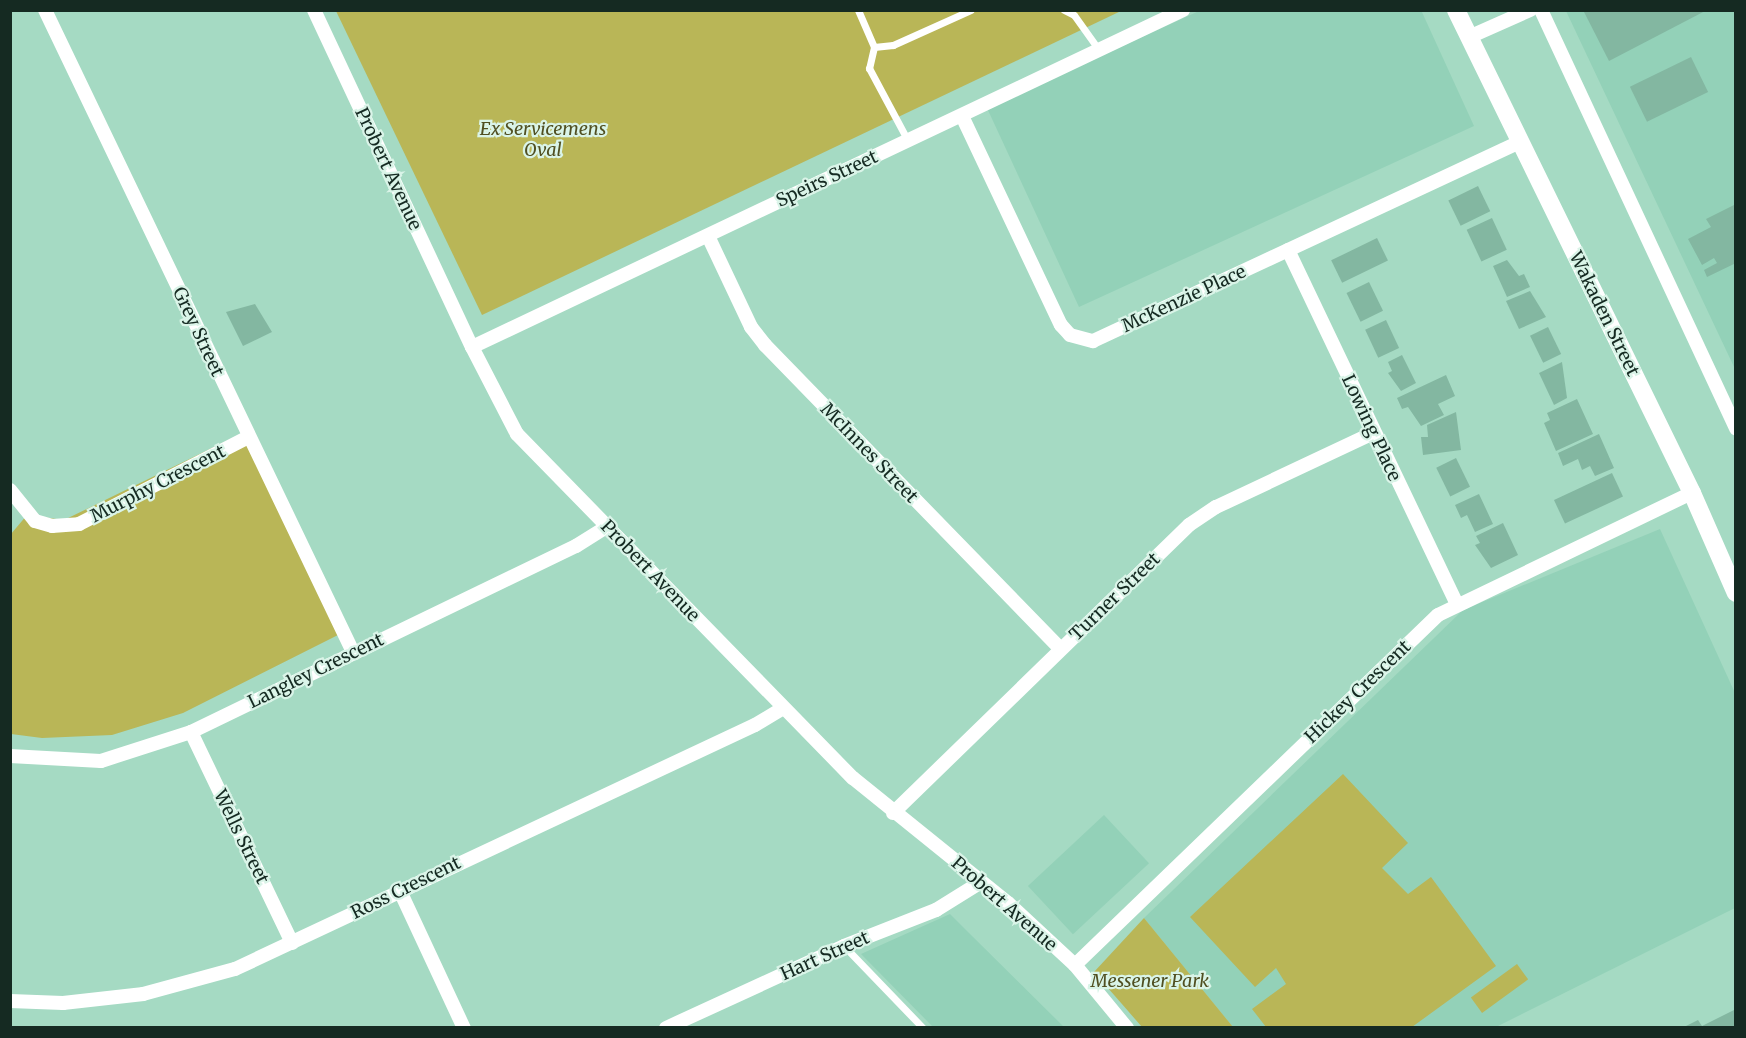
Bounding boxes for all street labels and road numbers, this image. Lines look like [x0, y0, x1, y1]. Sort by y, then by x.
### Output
street label: Probert Avenue [350, 104, 426, 234]
street label: Speirs Street [773, 146, 881, 212]
street label: Wakaden Street [1564, 248, 1644, 380]
street label: McKenzie Place [1118, 261, 1250, 337]
street label: Grey Street [168, 284, 228, 380]
street label: Lowing Place [1337, 371, 1405, 485]
street label: McInnes Street [816, 398, 922, 508]
street label: Murphy Crescent [87, 441, 229, 527]
street label: Probert Avenue [596, 516, 704, 626]
street label: Turner Street [1065, 549, 1165, 645]
street label: Langley Crescent [245, 629, 387, 713]
street label: Hickey Crescent [1301, 636, 1415, 748]
street label: Wells Street [209, 786, 273, 888]
street label: Ross Crescent [348, 852, 464, 924]
street label: Probert Avenue [947, 852, 1061, 956]
street label: Hart Street [777, 927, 873, 985]

